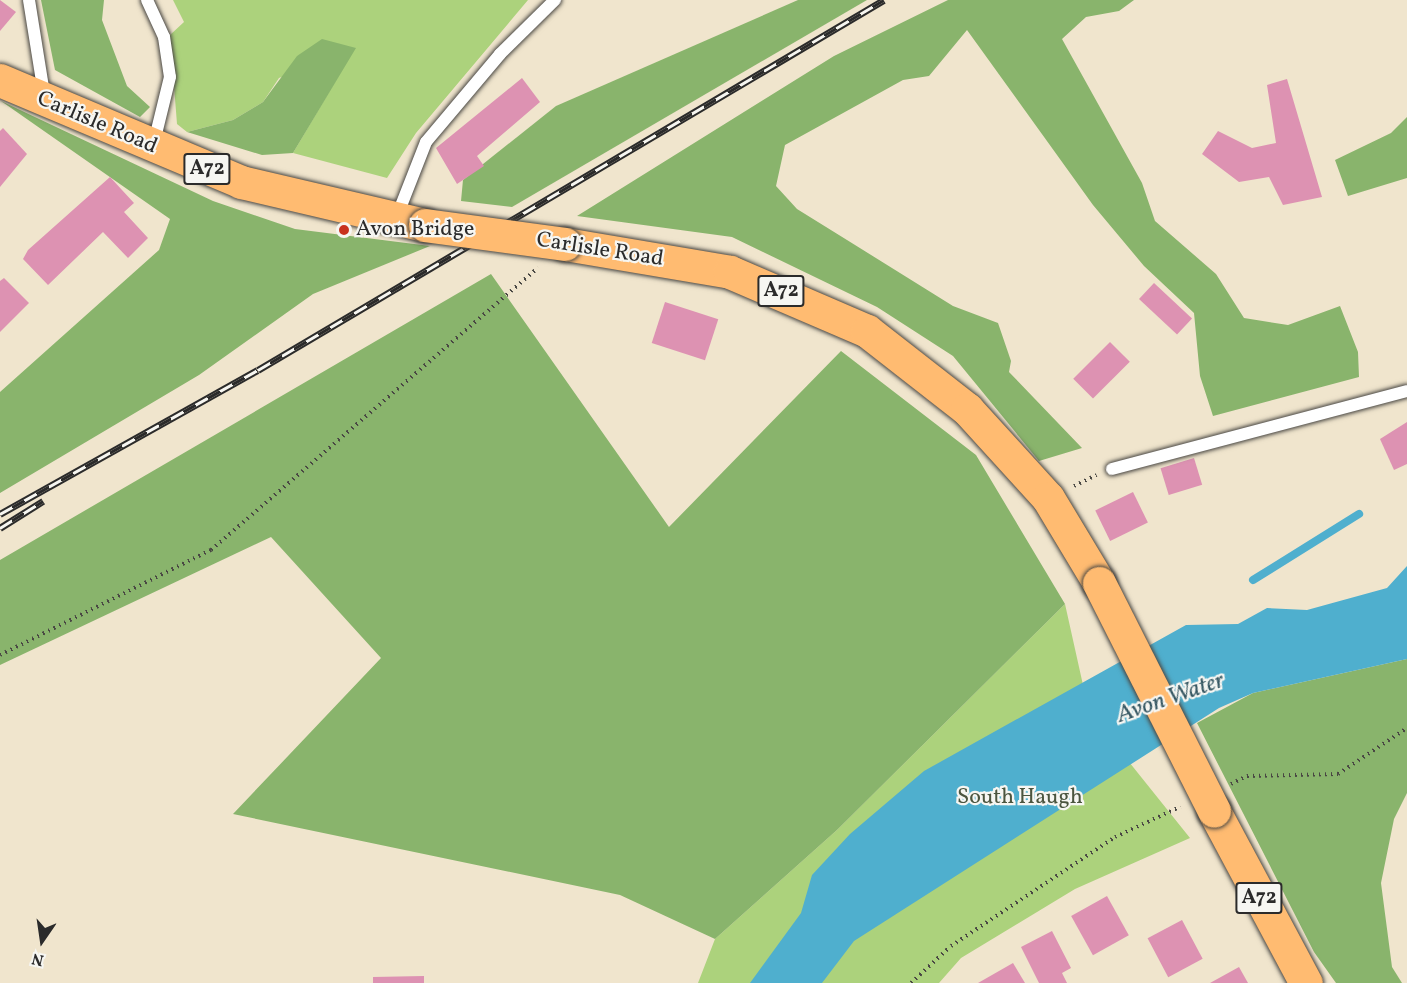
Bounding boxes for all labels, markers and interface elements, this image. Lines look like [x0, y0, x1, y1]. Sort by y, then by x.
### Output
street label: Carlisle Road [33, 86, 161, 160]
road number: A72 [183, 151, 231, 187]
place label: Avon Bridge [356, 217, 474, 243]
marker: Avon Bridge [337, 223, 351, 237]
street label: Carlisle Road [535, 227, 665, 273]
road number: A72 [757, 273, 805, 309]
water label: Avon Water [1113, 667, 1229, 731]
park label: South Haugh [957, 785, 1083, 811]
road number: A72 [1235, 880, 1283, 916]
north arrow [12, 911, 72, 971]
text: N [30, 947, 46, 971]

